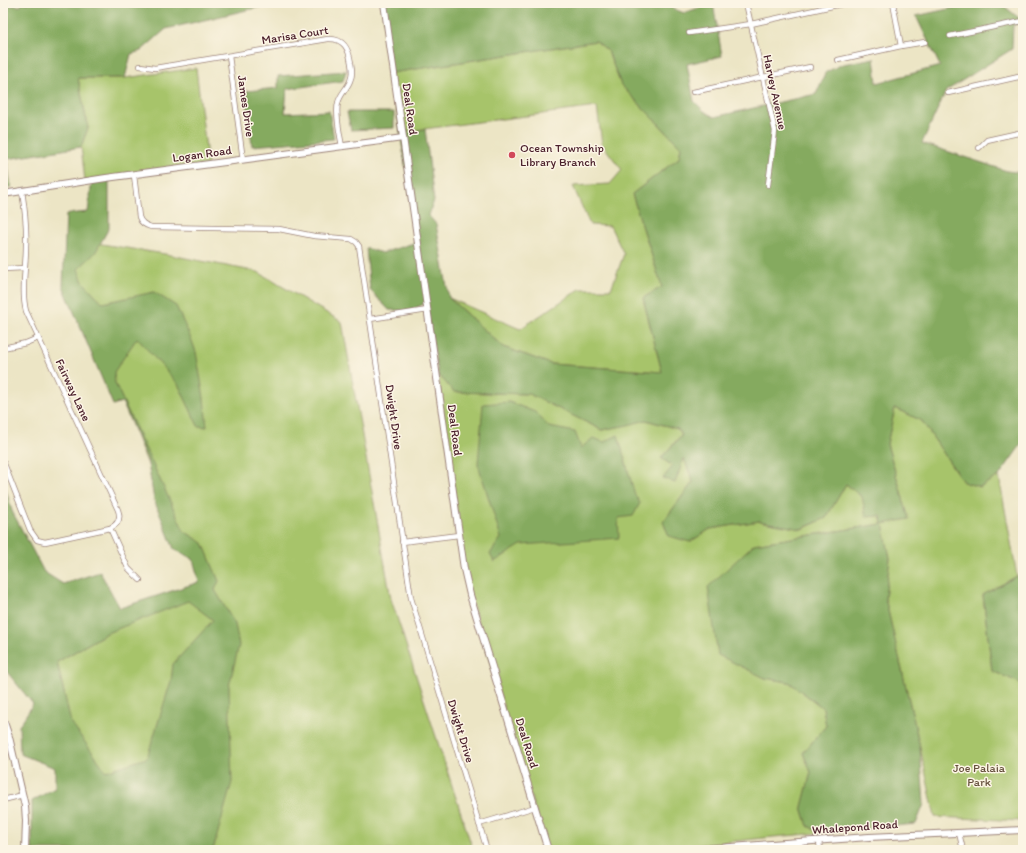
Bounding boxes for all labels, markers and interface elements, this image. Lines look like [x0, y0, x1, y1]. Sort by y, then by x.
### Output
street label: Marisa Court [261, 23, 330, 47]
street label: Harvey Avenue [760, 53, 790, 131]
street label: James Drive [235, 74, 257, 138]
street label: Deal Road [399, 82, 421, 136]
place label: Ocean Township Library Branch [520, 141, 604, 169]
street label: Logan Road [171, 143, 233, 165]
marker: Ocean Township Library Branch [507, 150, 517, 160]
street label: Fairway Lane [52, 356, 94, 424]
street label: Dwight Drive [382, 384, 406, 451]
street label: Deal Road [445, 403, 465, 457]
street label: Dwight Drive [445, 698, 477, 765]
street label: Deal Road [513, 716, 541, 770]
park label: Joe Palaia Park [953, 761, 1006, 789]
street label: Whalepond Road [812, 817, 899, 837]

